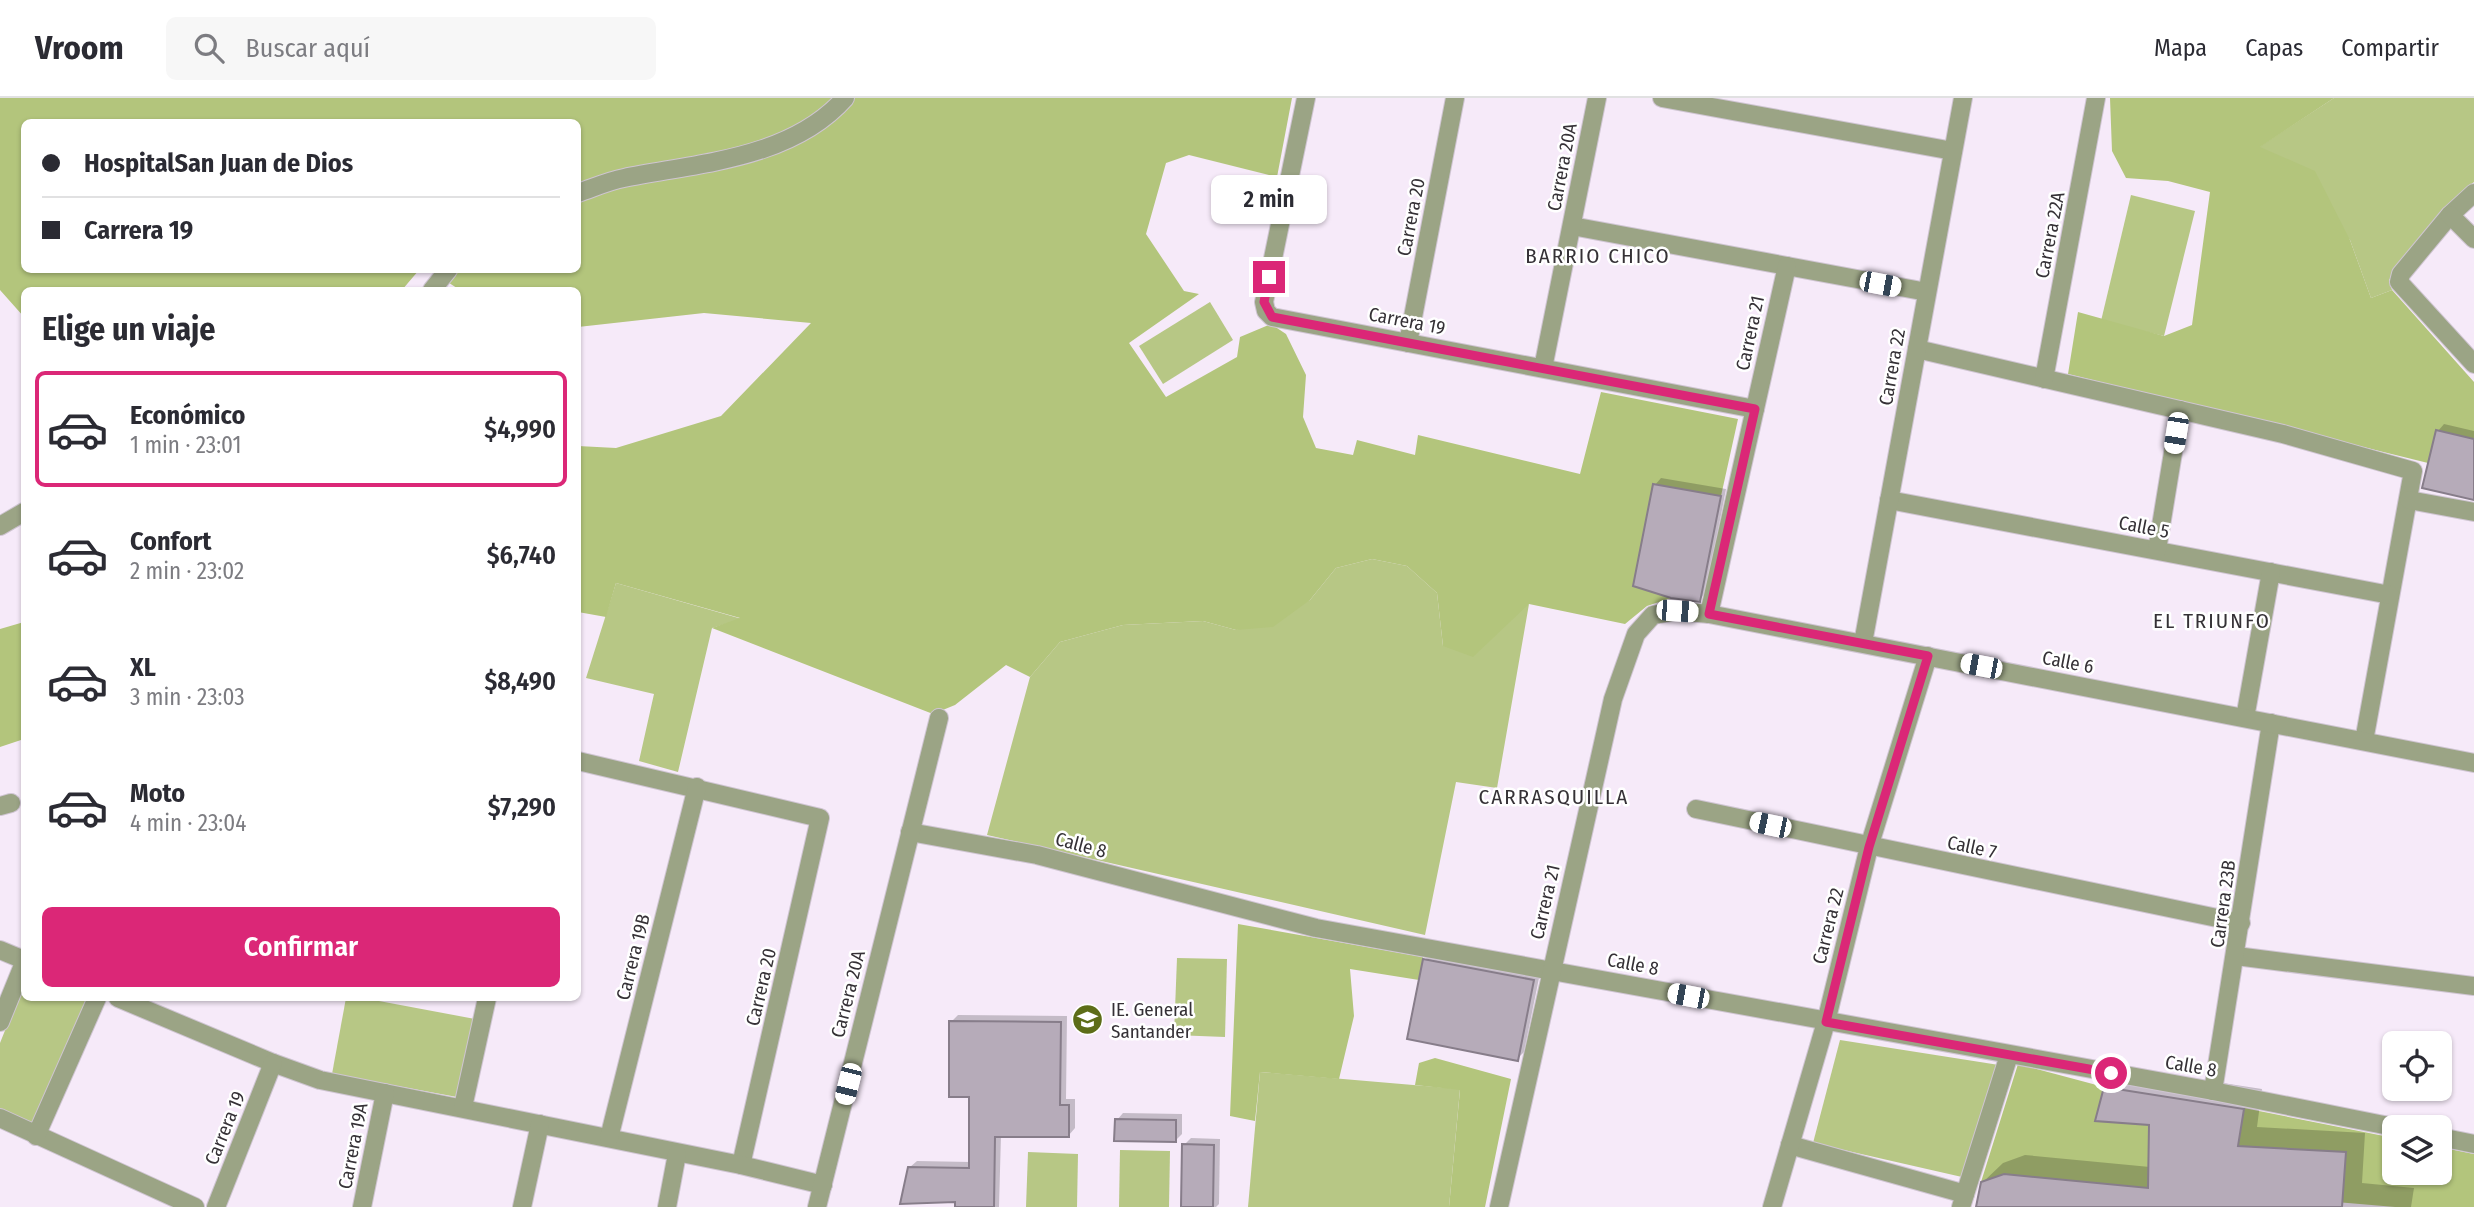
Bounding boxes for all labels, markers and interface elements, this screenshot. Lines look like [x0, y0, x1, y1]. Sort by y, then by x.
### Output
search box [166, 17, 656, 80]
text: Vroom [35, 28, 124, 68]
icon: search [190, 29, 228, 67]
text: Buscar aquí [246, 33, 370, 64]
text: Mapa [2154, 34, 2207, 62]
text: Capas [2245, 34, 2303, 62]
text: Compartir [2341, 34, 2439, 62]
street label: Carrera 20A [1542, 121, 1582, 213]
text: HospitalSan Juan de Dios [84, 148, 353, 179]
callout: 2 min [1211, 176, 1327, 225]
street label: Carrera 20 [1392, 176, 1430, 258]
text: 2 min [1243, 185, 1295, 213]
street label: Carrera 22A [2030, 190, 2070, 280]
text: Carrera 19 [84, 215, 193, 246]
district label: BARRIO CHICO [1525, 243, 1671, 269]
route end [1253, 261, 1285, 293]
car [1858, 270, 1903, 298]
street label: Carrera 21 [1731, 293, 1769, 373]
street label: Carrera 19 [1367, 302, 1447, 340]
text: Elige un viaje [42, 310, 215, 348]
street label: Carrera 22 [1874, 327, 1910, 407]
icon: car [46, 398, 109, 461]
text: Económico [130, 400, 245, 431]
car [2163, 411, 2190, 455]
text: $4,990 [484, 414, 556, 445]
text: 1 min · 23:01 [130, 431, 241, 459]
street label: Calle 5 [2117, 511, 2171, 543]
icon: car [46, 524, 109, 587]
text: Confort [130, 526, 211, 557]
text: $6,740 [487, 540, 556, 571]
text: 2 min · 23:02 [130, 557, 244, 585]
car [1656, 599, 1699, 623]
district label: EL TRIUNFO [2153, 608, 2271, 634]
street label: Calle 6 [2040, 646, 2096, 678]
icon: car [46, 650, 109, 713]
text: XL [130, 652, 156, 683]
car [1959, 652, 2004, 680]
text: $8,490 [484, 666, 556, 697]
text: 3 min · 23:03 [130, 683, 245, 711]
icon: car [46, 776, 109, 839]
text: Moto [130, 778, 185, 809]
district label: CARRASQUILLA [1479, 784, 1629, 810]
text: $7,290 [488, 792, 556, 823]
text: 4 min · 23:04 [130, 809, 246, 837]
car [1748, 810, 1793, 840]
street label: Calle 8 [1053, 827, 1109, 863]
street label: Calle 7 [1945, 831, 1999, 864]
street label: Carrera 23B [2205, 859, 2241, 949]
street label: Carrera 21 [1525, 862, 1565, 942]
street label: Carrera 22 [1807, 886, 1849, 966]
button: Confirmar [42, 907, 560, 987]
street label: Carrera 19B [611, 912, 655, 1002]
street label: Carrera 20 [741, 946, 781, 1028]
street label: Carrera 20A [826, 948, 870, 1040]
street label: Calle 8 [1605, 948, 1661, 980]
car [1666, 982, 1711, 1010]
place label: IE. General Santander [1111, 998, 1193, 1043]
school or university icon: IE. General Santander [1071, 1003, 1105, 1037]
map controls [2382, 1031, 2452, 1185]
button: locate [2382, 1031, 2452, 1101]
street label: Calle 8 [2163, 1050, 2219, 1082]
route start [2095, 1057, 2127, 1089]
car [833, 1061, 864, 1107]
street label: Carrera 19 [200, 1088, 250, 1168]
street label: Carrera 19A [333, 1101, 373, 1191]
button: layers [2382, 1115, 2452, 1185]

